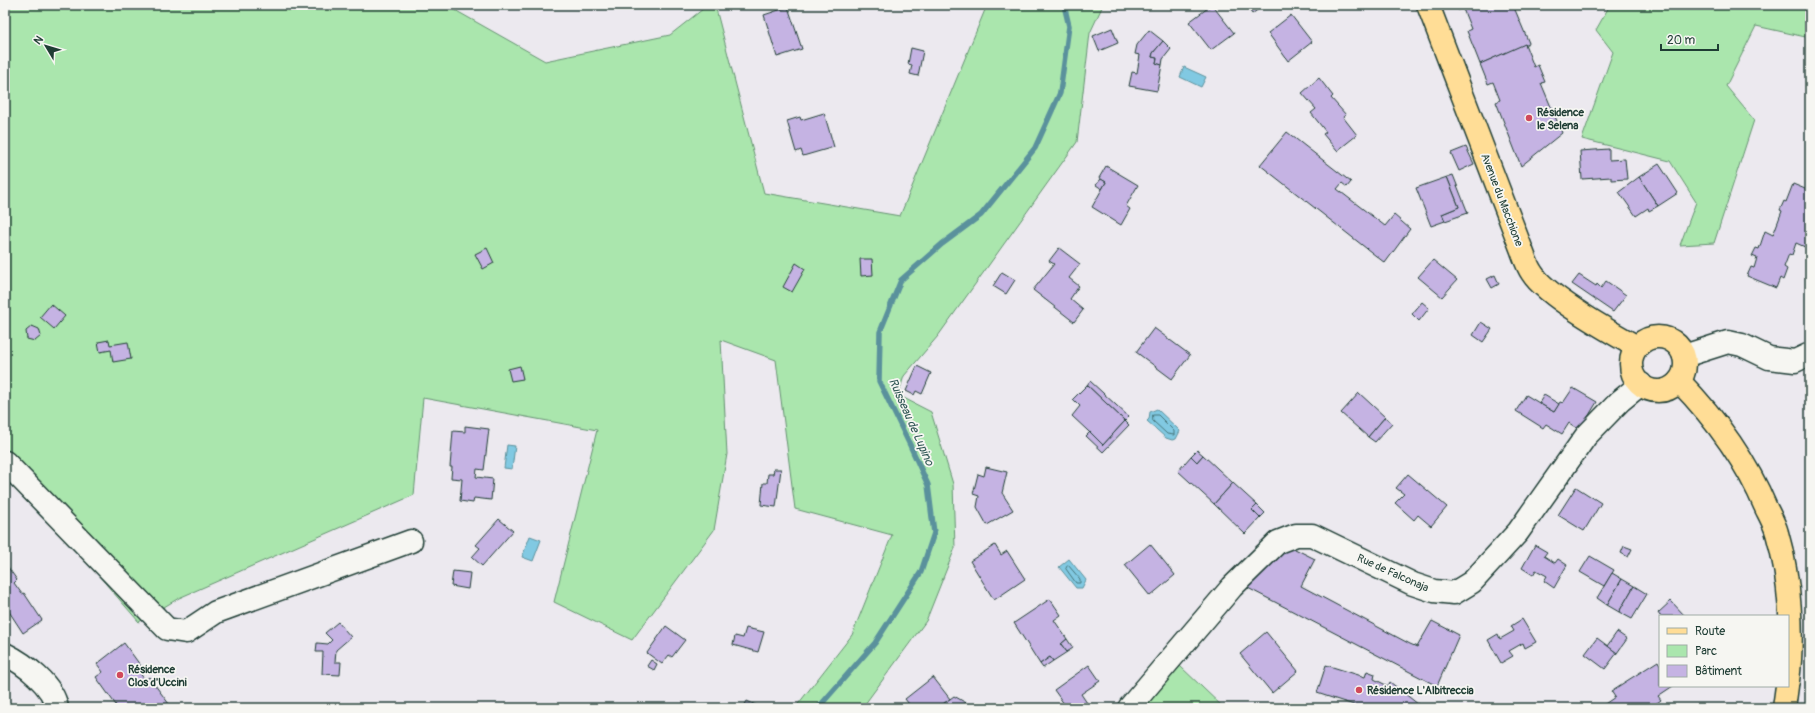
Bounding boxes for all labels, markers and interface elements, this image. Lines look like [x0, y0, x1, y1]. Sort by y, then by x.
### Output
north arrow [26, 26, 66, 66]
scale bar [1661, 26, 1718, 52]
text: N [31, 33, 46, 47]
text: 20 m [1667, 33, 1696, 48]
place label: Résidence le Selena [1537, 106, 1585, 132]
marker: Résidence le Selena [1524, 113, 1534, 123]
street label: Avenue du Macchione [1478, 152, 1526, 249]
water label: Ruisseau de Lupino [885, 376, 938, 470]
street label: Rue de Falconaja [1355, 551, 1431, 595]
legend [1659, 615, 1789, 687]
text: Route [1695, 624, 1725, 639]
text: Parc [1695, 644, 1717, 659]
place label: Résidence Clos d'Uccini [128, 663, 187, 689]
text: Bâtiment [1695, 664, 1742, 679]
marker: Résidence Clos d'Uccini [115, 670, 125, 680]
place label: Résidence L'Albitreccia [1367, 684, 1474, 697]
marker: Résidence L'Albitreccia [1354, 685, 1364, 695]

